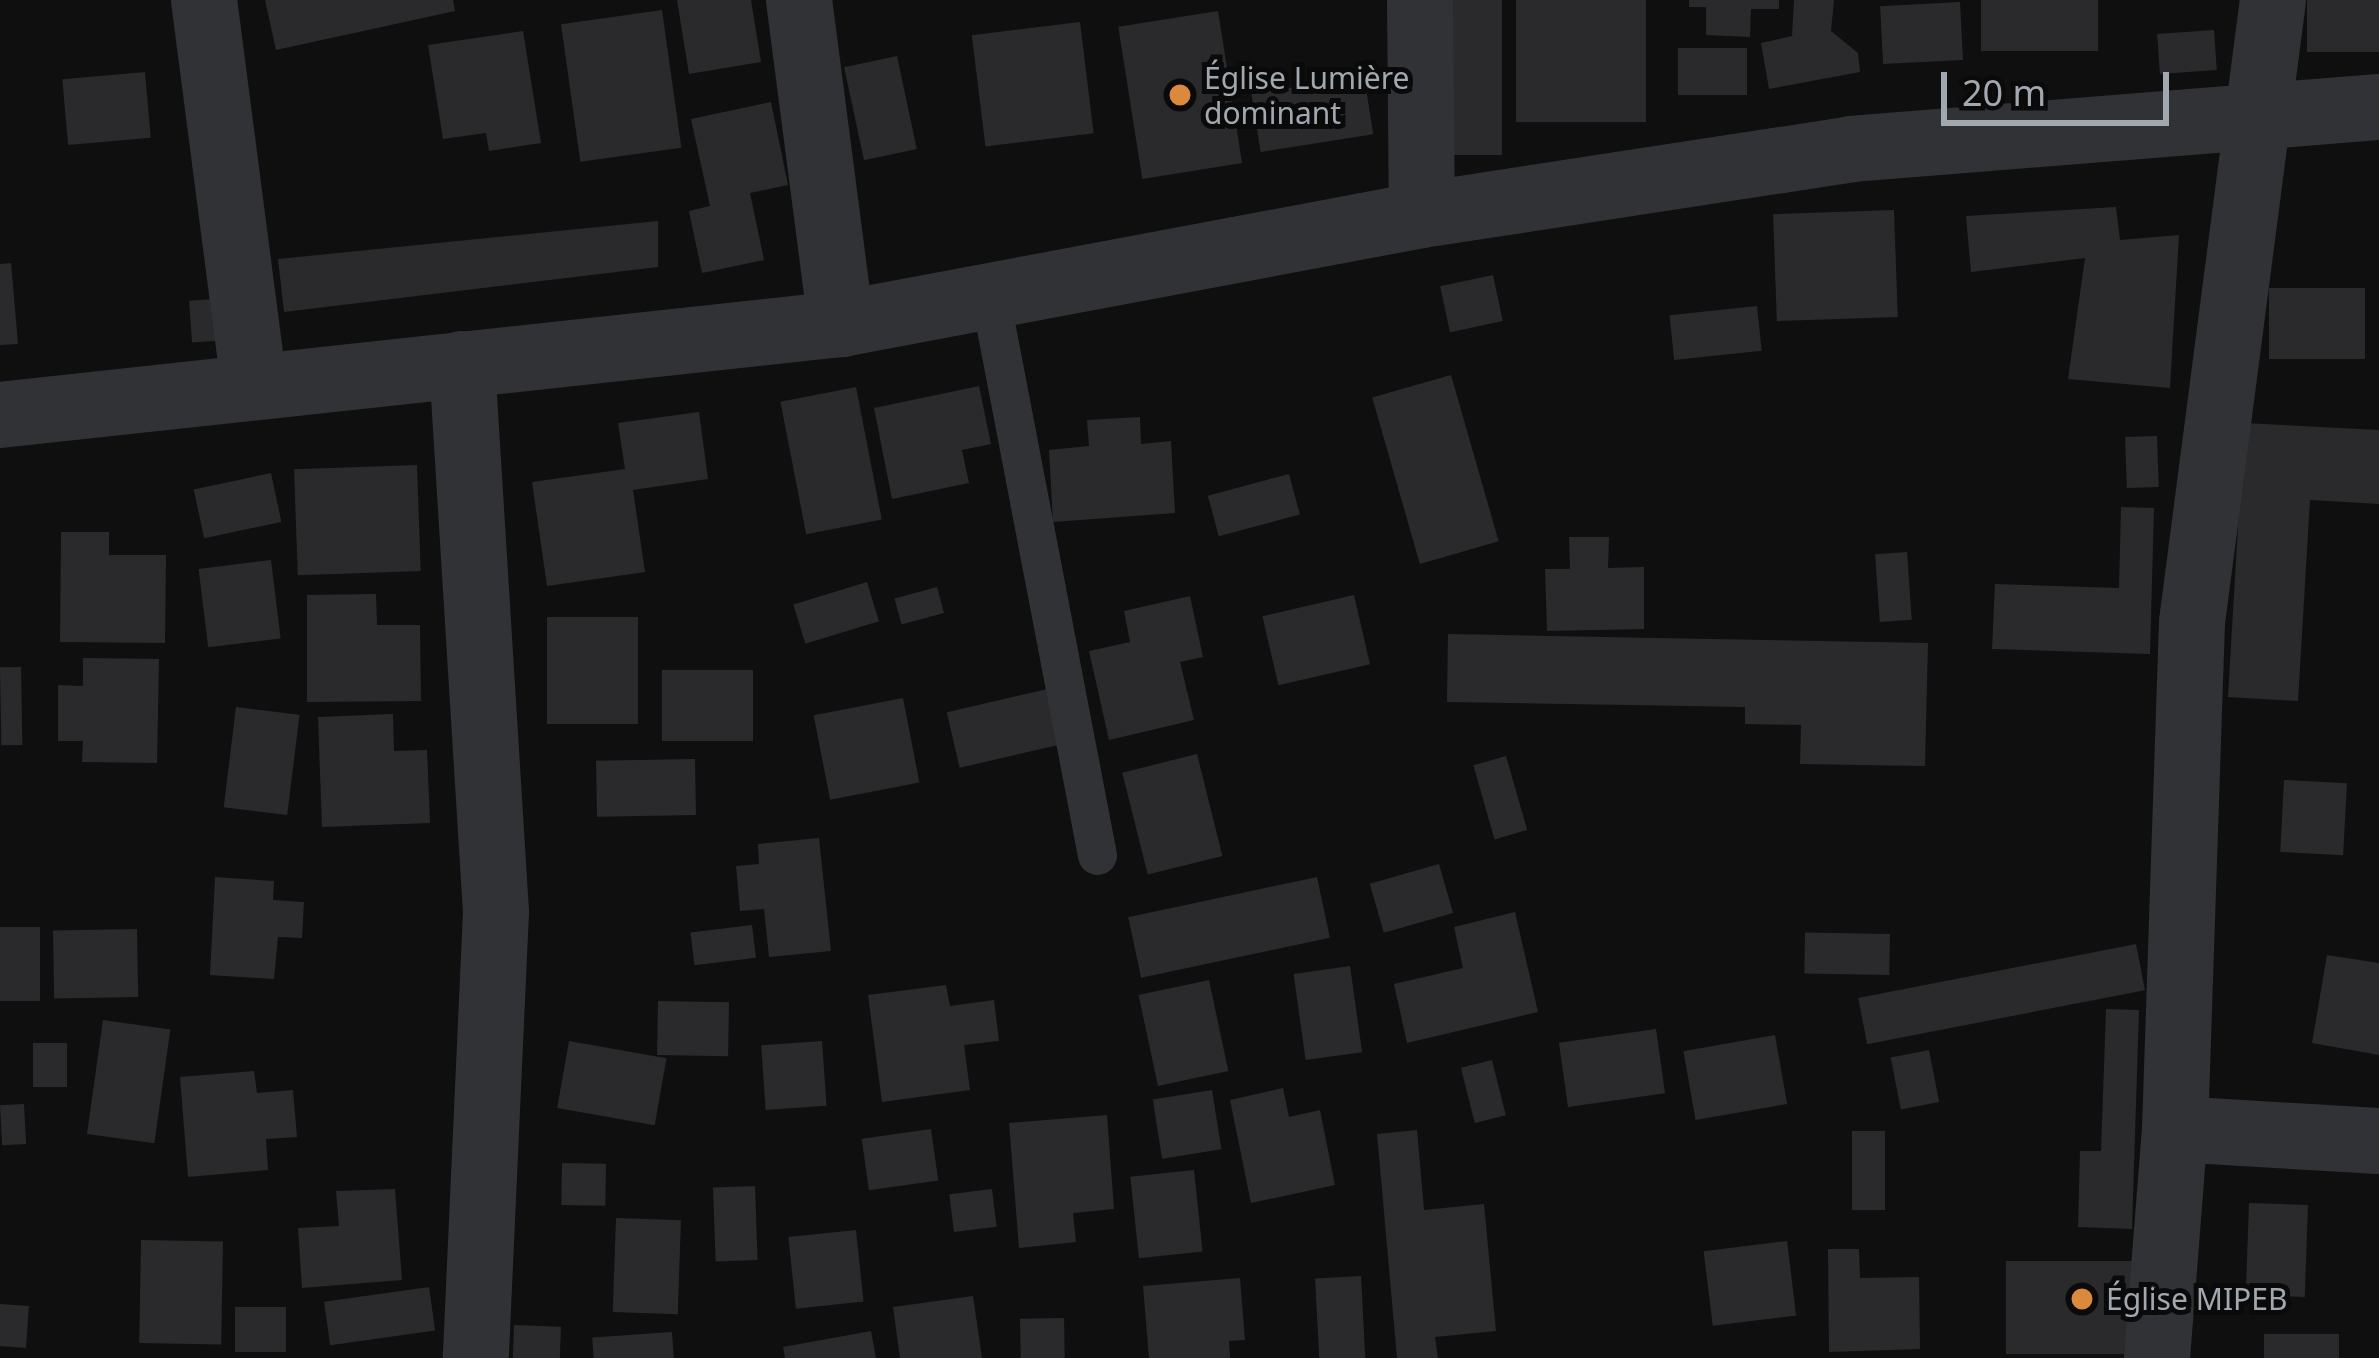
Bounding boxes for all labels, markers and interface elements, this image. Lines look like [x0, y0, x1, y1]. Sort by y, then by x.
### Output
scale bar [1947, 48, 2175, 122]
place label: Église Lumière dominant [1204, 60, 1409, 130]
text: 20 m [1962, 68, 2046, 117]
marker: Église Lumière dominant [1167, 82, 1193, 108]
place label: Église MIPEB [2106, 1281, 2287, 1317]
marker: Église MIPEB [2069, 1286, 2095, 1312]

